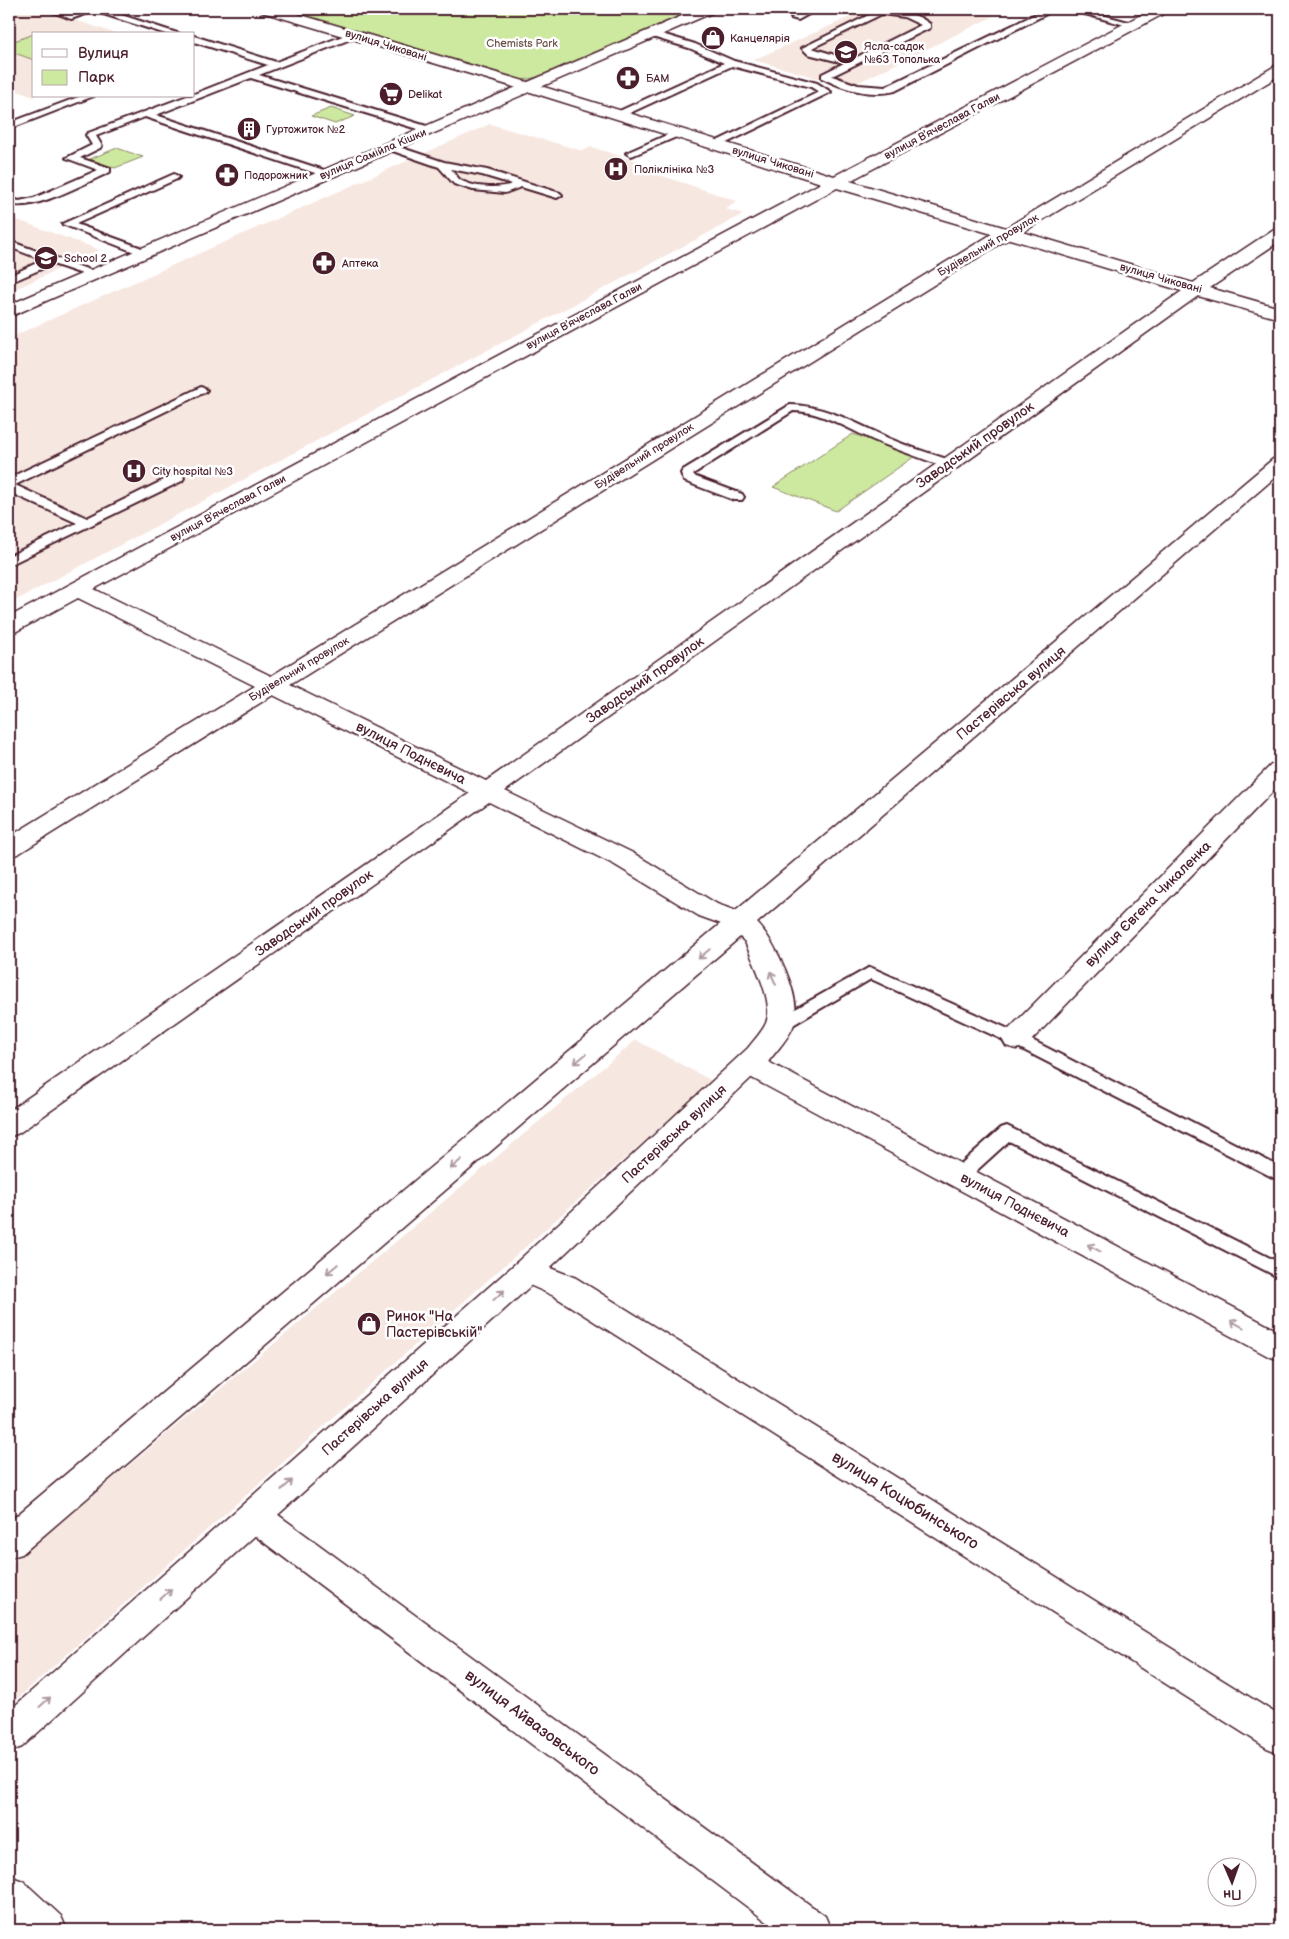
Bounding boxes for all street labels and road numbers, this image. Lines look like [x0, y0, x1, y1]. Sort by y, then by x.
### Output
street label: вулиця Чиковані [344, 26, 428, 64]
street label: вулиця Вʼячеслава Галви [882, 90, 1002, 162]
street label: вулиця Самійла Кішки [318, 126, 428, 182]
street label: вулиця Чиковані [731, 143, 815, 181]
street label: Будівельний провулок [935, 211, 1041, 279]
street label: вулиця Чиковані [1118, 260, 1204, 296]
street label: вулиця Вʼячеслава Галви [524, 280, 644, 352]
street label: Заводський провулок [913, 398, 1038, 492]
street label: Будівельний провулок [592, 420, 696, 492]
street label: вулиця Вʼячеслава Галви [168, 472, 288, 544]
street label: Заводський провулок [583, 633, 708, 727]
street label: Будівельний провулок [247, 634, 351, 704]
street label: Пастерівська вулиця [953, 642, 1069, 744]
street label: вулиця Поднєвича [353, 718, 469, 788]
street label: вулиця Євгена Чикаленка [1081, 837, 1215, 971]
street label: Заводський провулок [252, 866, 377, 960]
street label: Пастерівська вулиця [618, 1081, 730, 1187]
street label: вулиця Поднєвича [958, 1169, 1073, 1241]
street label: Пастерівська вулиця [318, 1355, 432, 1459]
street label: вулиця Коцюбинського [828, 1448, 982, 1554]
street label: вулиця Айвазовського [461, 1666, 603, 1780]

